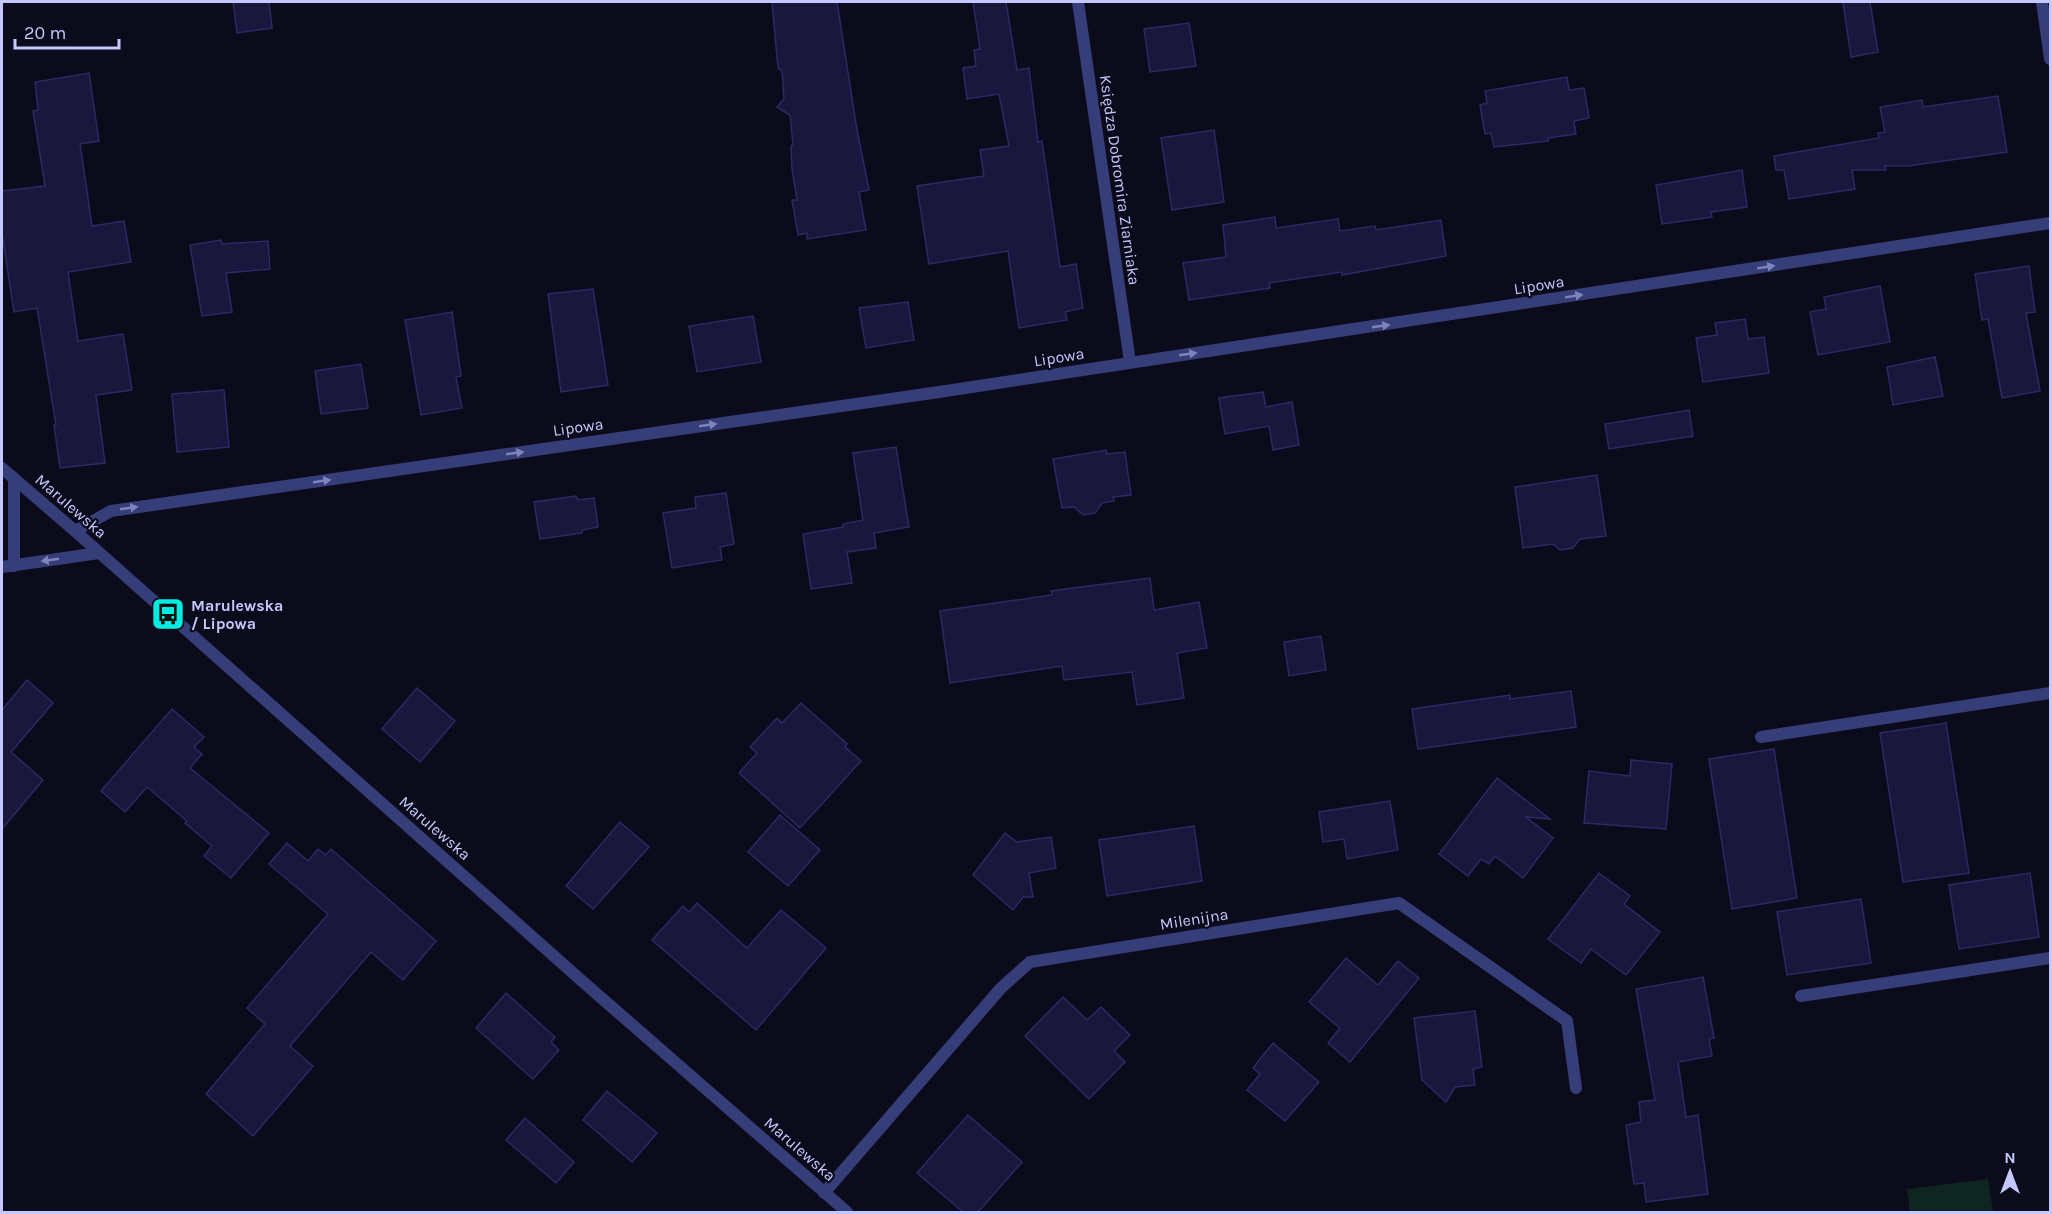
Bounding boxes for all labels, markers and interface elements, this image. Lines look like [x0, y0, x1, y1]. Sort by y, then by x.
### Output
scale bar [15, 12, 118, 50]
text: 20 m [24, 22, 66, 44]
street label: Księdza Dobromira Ziarniaka [1096, 74, 1144, 286]
one-way arrow [1757, 262, 1776, 271]
street label: Lipowa [1512, 272, 1566, 298]
one-way arrow [1564, 292, 1583, 301]
one-way arrow [1371, 321, 1390, 330]
street label: Lipowa [1032, 344, 1086, 370]
one-way arrow [1179, 350, 1198, 359]
street label: Lipowa [552, 414, 604, 440]
one-way arrow [698, 421, 717, 430]
one-way arrow [505, 448, 524, 457]
street label: Marulewska [31, 470, 111, 542]
one-way arrow [312, 476, 331, 485]
one-way arrow [119, 504, 138, 513]
one-way arrow [41, 556, 60, 565]
bus stop icon: Marulewska / Lipowa [150, 596, 186, 632]
place label: Marulewska / Lipowa [191, 596, 283, 633]
street label: Marulewska [395, 792, 475, 864]
street label: Milenijna [1158, 904, 1230, 934]
street label: Marulewska [760, 1113, 840, 1185]
north arrow [1980, 1142, 2040, 1202]
text: N [2004, 1148, 2016, 1167]

